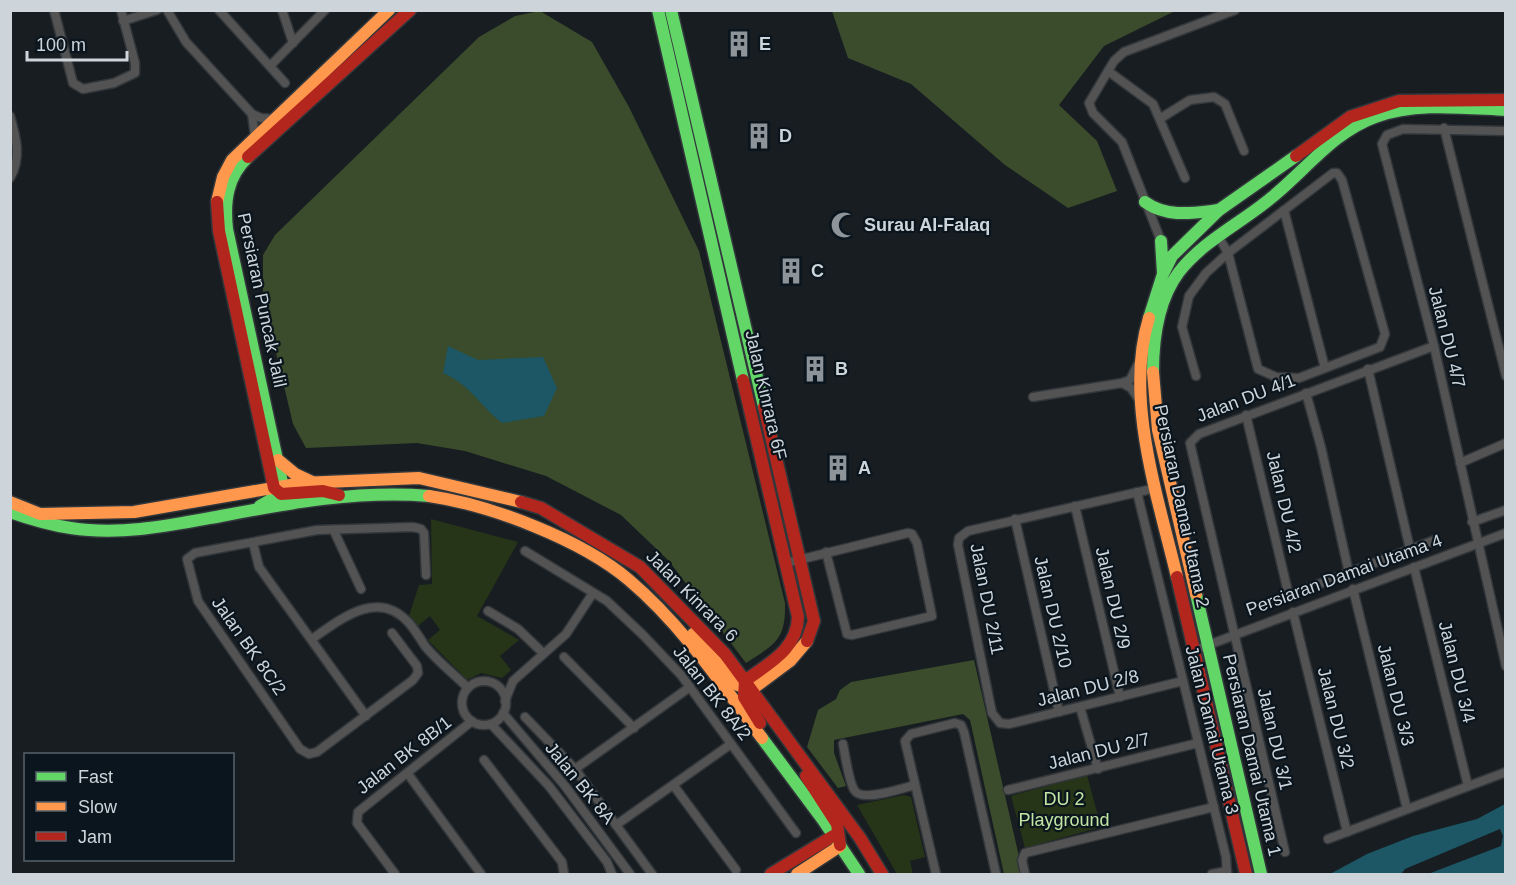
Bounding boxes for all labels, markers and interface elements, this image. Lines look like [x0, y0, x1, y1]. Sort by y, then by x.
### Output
scale bar [27, 24, 128, 62]
building icon: E [724, 29, 754, 59]
place label: E [759, 34, 771, 54]
text: 100 m [36, 35, 86, 55]
building icon: D [744, 121, 774, 151]
place label: D [779, 126, 792, 146]
mosque icon: Surau Al-Falaq [829, 210, 859, 240]
street label: Persiaran Puncak Jalil [234, 211, 290, 389]
place label: Surau Al-Falaq [864, 215, 990, 235]
building icon: C [776, 256, 806, 286]
place label: C [811, 261, 824, 281]
street label: Jalan DU 4/7 [1425, 284, 1469, 390]
street label: Jalan Kinrara 6F [741, 328, 791, 462]
building icon: B [800, 354, 830, 384]
place label: B [835, 359, 848, 379]
street label: Jalan DU 4/1 [1194, 370, 1298, 426]
street label: Persiaran Damai Utama 2 [1151, 403, 1213, 609]
street label: Jalan DU 4/2 [1263, 449, 1305, 555]
building icon: A [823, 453, 853, 483]
place label: A [858, 458, 871, 478]
street label: Persiaran Damai Utama 4 [1243, 530, 1445, 620]
street label: Jalan DU 2/11 [966, 542, 1008, 656]
street label: Jalan DU 2/9 [1092, 545, 1134, 651]
street label: Jalan Kinrara 6 [642, 546, 742, 646]
street label: Jalan DU 2/10 [1030, 554, 1076, 670]
street label: Jalan BK 8C/2 [208, 593, 290, 699]
street label: Jalan DU 3/4 [1435, 619, 1479, 725]
street label: Jalan BK 8A/2 [669, 642, 755, 744]
street label: Jalan DU 3/3 [1374, 642, 1418, 748]
street label: Jalan Damai Utama 3 [1181, 644, 1243, 816]
street label: Persiaran Damai Utama 1 [1219, 652, 1285, 858]
street label: Jalan DU 3/2 [1314, 665, 1358, 771]
street label: Jalan DU 2/8 [1035, 666, 1141, 710]
street label: Jalan DU 3/1 [1254, 686, 1296, 792]
street label: Jalan BK 8B/1 [353, 712, 455, 798]
street label: Jalan DU 2/7 [1046, 729, 1152, 773]
street label: Jalan BK 8A [541, 738, 619, 828]
legend [24, 753, 234, 861]
text: Fast [78, 767, 113, 787]
park label: DU 2 Playground [1018, 789, 1110, 830]
text: Slow [78, 797, 118, 817]
text: Jam [78, 827, 112, 847]

